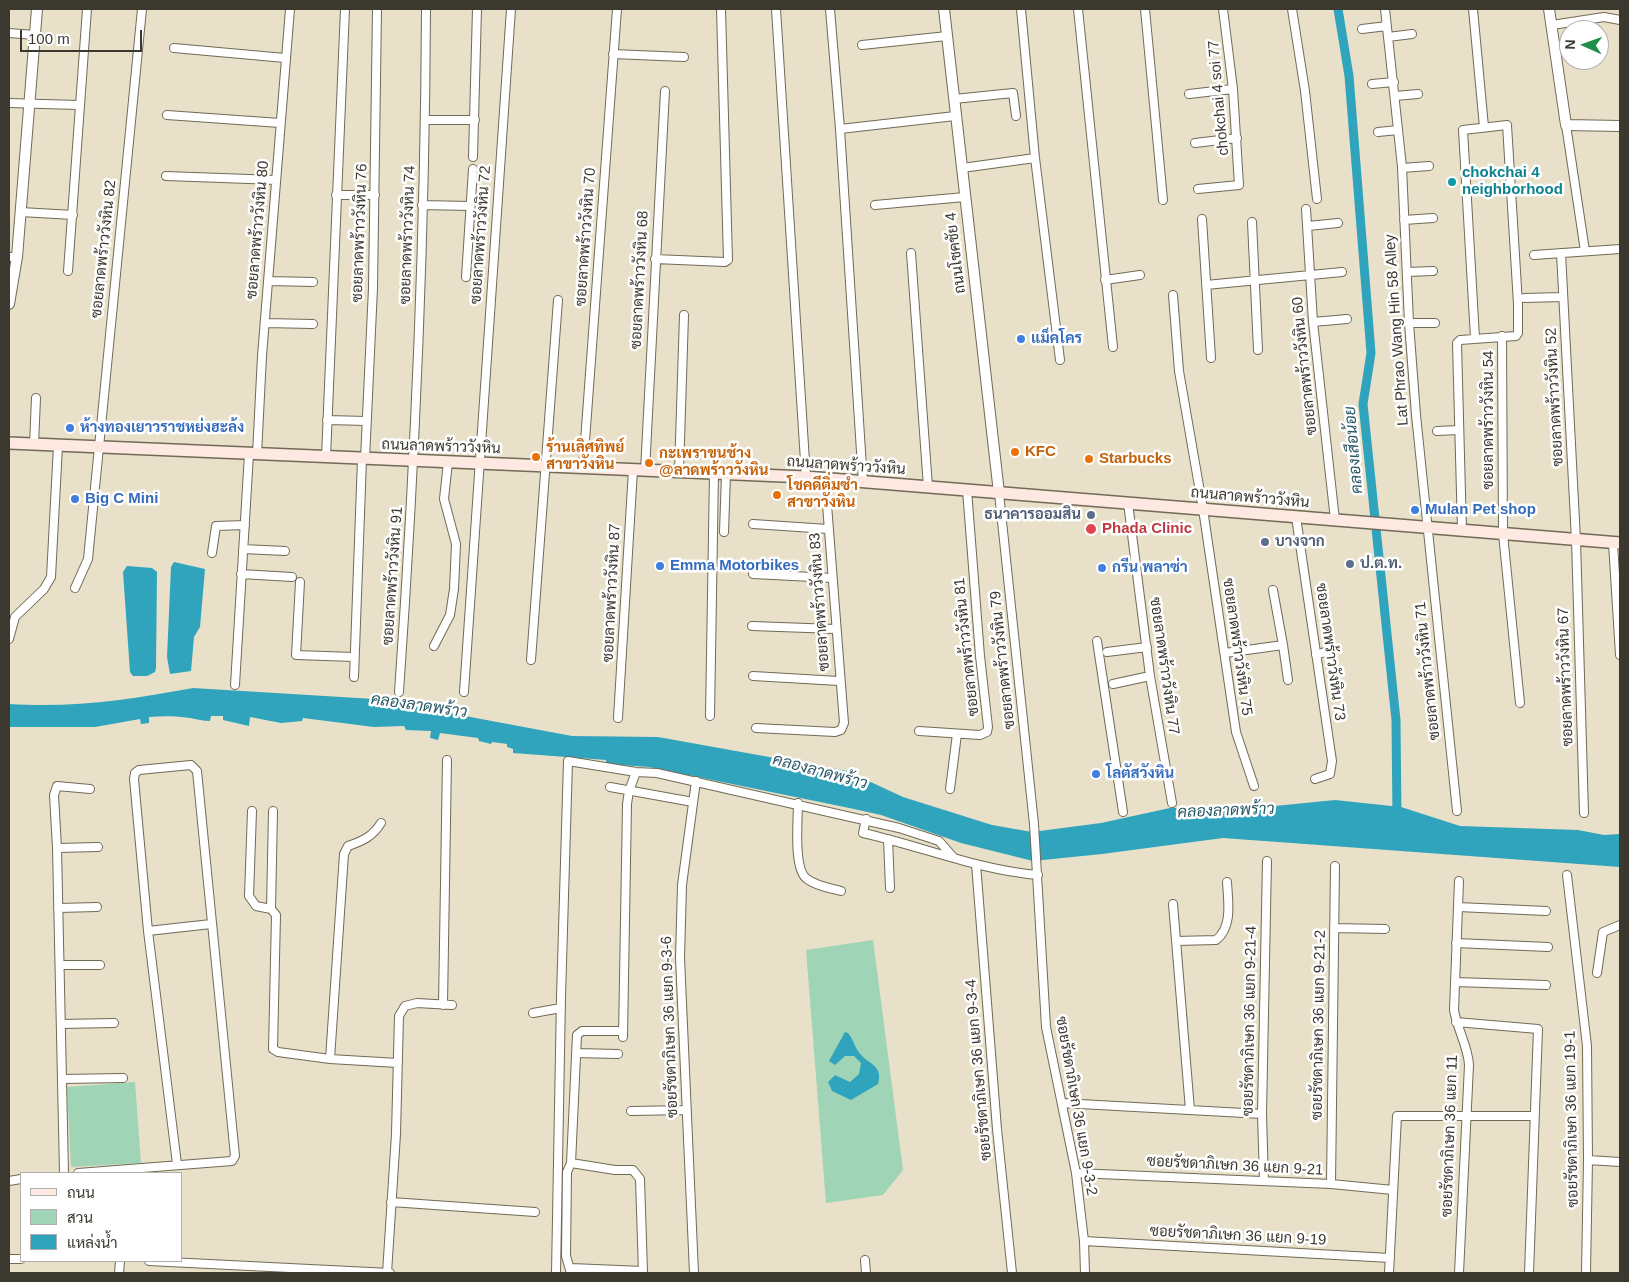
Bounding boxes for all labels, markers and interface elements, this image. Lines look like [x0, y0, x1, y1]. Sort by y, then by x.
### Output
scale bar [22, 20, 145, 52]
north arrow [1559, 20, 1609, 70]
text: 100 m [28, 30, 70, 47]
street label: chokchai 4 soi 77 [1205, 39, 1233, 157]
text: N [1562, 39, 1578, 50]
street label: ซอยลาดพร้าววังหิน 80 [243, 160, 273, 300]
street label: ซอยลาดพร้าววังหิน 76 [349, 163, 371, 303]
place label: chokchai 4 neighborhood [1462, 164, 1563, 199]
street label: ซอยลาดพร้าววังหิน 74 [397, 165, 419, 305]
street label: ซอยลาดพร้าววังหิน 72 [467, 165, 495, 305]
street label: ซอยลาดพร้าววังหิน 70 [572, 167, 600, 307]
marker: chokchai 4 neighborhood [1446, 176, 1458, 188]
street label: ซอยลาดพร้าววังหิน 82 [88, 179, 120, 319]
street label: ซอยลาดพร้าววังหิน 68 [627, 210, 653, 350]
street label: ถนนโชคชัย 4 [942, 211, 970, 295]
street label: Lat Phrao Wang Hin 58 Alley [1381, 234, 1413, 426]
street label: ซอยลาดพร้าววังหิน 60 [1289, 296, 1321, 436]
street label: ซอยลาดพร้าววังหิน 52 [1542, 327, 1568, 467]
place label: แม็คโคร [1031, 330, 1082, 348]
marker: แม็คโคร [1015, 333, 1027, 345]
street label: ซอยลาดพร้าววังหิน 54 [1480, 351, 1498, 489]
water label: คลองเสือน้อย [1341, 405, 1367, 495]
place label: ห้างทองเยาวราชหย่งฮะล้ง [80, 419, 244, 437]
marker: ห้างทองเยาวราชหย่งฮะล้ง [64, 422, 76, 434]
street label: ถนนลาดพร้าววังหิน [381, 436, 501, 458]
place label: ร้านเลิศทิพย์ สาขาวังหิน [546, 439, 624, 474]
place label: KFC [1025, 443, 1056, 461]
place label: กะเพราขุนช้าง @ลาดพร้าววังหิน [659, 445, 768, 480]
marker: KFC [1009, 446, 1021, 458]
place label: Starbucks [1099, 450, 1172, 468]
marker: ร้านเลิศทิพย์ สาขาวังหิน [530, 451, 542, 463]
street label: ถนนลาดพร้าววังหิน [786, 453, 906, 479]
marker: Starbucks [1083, 453, 1095, 465]
marker: กะเพราขุนช้าง @ลาดพร้าววังหิน [643, 457, 655, 469]
place label: โชคดีติ่มซำ สาขาวังหิน [787, 477, 858, 512]
street label: ถนนลาดพร้าววังหิน [1190, 484, 1310, 512]
marker: โชคดีติ่มซำ สาขาวังหิน [771, 489, 783, 501]
place label: Big C Mini [85, 490, 158, 508]
marker: Big C Mini [69, 493, 81, 505]
place label: Mulan Pet shop [1425, 501, 1536, 519]
marker: Mulan Pet shop [1409, 504, 1421, 516]
street label: ซอยลาดพร้าววังหิน 91 [379, 506, 407, 646]
place label: ธนาคารออมสิน [984, 506, 1081, 524]
marker: ธนาคารออมสิน [1085, 509, 1097, 521]
place label: Phada Clinic [1102, 520, 1192, 538]
marker: Phada Clinic [1084, 522, 1098, 536]
street label: ซอยลาดพร้าววังหิน 87 [599, 523, 625, 663]
street label: ซอยลาดพร้าววังหิน 83 [806, 532, 834, 672]
place label: บางจาก [1275, 533, 1325, 551]
marker: บางจาก [1259, 536, 1271, 548]
place label: ป.ต.ท. [1360, 555, 1402, 573]
place label: Emma Motorbikes [670, 557, 799, 575]
marker: ป.ต.ท. [1344, 558, 1356, 570]
place label: กรีน พลาซ่า [1112, 559, 1188, 577]
marker: Emma Motorbikes [654, 560, 666, 572]
marker: กรีน พลาซ่า [1096, 562, 1108, 574]
street label: ซอยลาดพร้าววังหิน 81 [951, 577, 983, 717]
street label: ซอยลาดพร้าววังหิน 75 [1218, 577, 1256, 717]
street label: ซอยลาดพร้าววังหิน 73 [1311, 582, 1349, 722]
street label: ซอยลาดพร้าววังหิน 79 [987, 590, 1019, 730]
street label: ซอยลาดพร้าววังหิน 77 [1145, 596, 1183, 736]
street label: ซอยลาดพร้าววังหิน 71 [1412, 601, 1444, 741]
street label: ซอยลาดพร้าววังหิน 67 [1555, 607, 1577, 747]
water label: คลองลาดพร้าว [369, 690, 469, 722]
water label: คลองลาดพร้าว [771, 750, 869, 794]
place label: โลตัสวังหิน [1106, 765, 1174, 783]
marker: โลตัสวังหิน [1090, 768, 1102, 780]
water label: คลองลาดพร้าว [1177, 800, 1275, 822]
street label: ซอยรัชดาภิเษก 36 แยก 9-21-4 [1239, 926, 1261, 1116]
street label: ซอยรัชดาภิเษก 36 แยก 9-21-2 [1308, 930, 1330, 1120]
street label: ซอยรัชดาภิเษก 36 แยก 9-3-6 [658, 936, 682, 1118]
street label: ซอยรัชดาภิเษก 36 แยก 9-3-4 [962, 979, 996, 1161]
street label: ซอยรัชดาภิเษก 36 แยก 9-3-2 [1051, 1015, 1101, 1197]
street label: ซอยรัชดาภิเษก 36 แยก 19-1 [1561, 1030, 1583, 1208]
street label: ซอยรัชดาภิเษก 36 แยก 11 [1438, 1054, 1462, 1218]
street label: ซอยรัชดาภิเษก 36 แยก 9-21 [1146, 1152, 1324, 1180]
legend [20, 1172, 182, 1262]
text: ถนน [67, 1184, 95, 1201]
text: สวน [67, 1209, 93, 1226]
street label: ซอยรัชดาภิเษก 36 แยก 9-19 [1149, 1222, 1327, 1250]
text: แหล่งน้ำ [67, 1234, 118, 1251]

